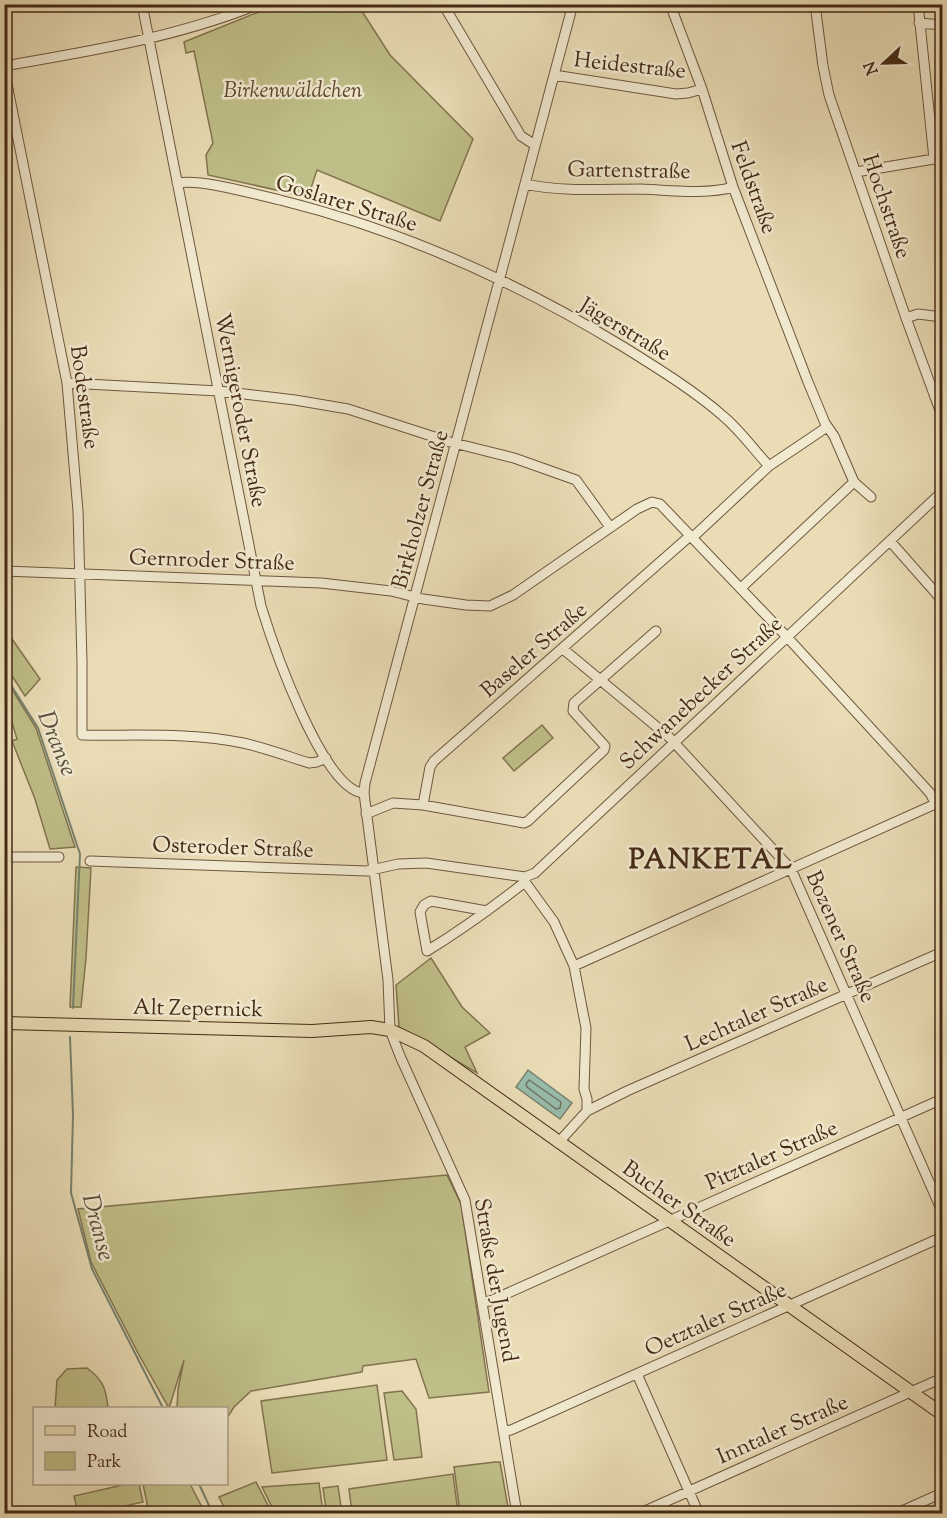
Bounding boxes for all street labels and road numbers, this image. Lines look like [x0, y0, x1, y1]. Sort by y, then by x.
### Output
street label: Heidestraße [572, 45, 687, 89]
street label: Feldstraße [721, 137, 784, 239]
street label: Hochstraße [852, 150, 918, 264]
street label: Gartenstraße [567, 155, 691, 189]
street label: Goslarer Straße [271, 168, 421, 242]
street label: Jägerstraße [572, 290, 676, 370]
street label: Wernigeroder Straße [205, 311, 274, 510]
street label: Bodestraße [60, 343, 106, 452]
street label: Birkholzer Straße [385, 427, 458, 593]
street label: Gernroder Straße [128, 543, 295, 581]
street label: Baseler Straße [474, 596, 596, 707]
street label: Schwanebecker Straße [613, 610, 791, 778]
street label: Osteroder Straße [152, 830, 314, 868]
street label: Bozener Straße [796, 866, 883, 1008]
street label: Lechtaler Straße [681, 970, 834, 1062]
street label: Alt Zepernick [133, 993, 263, 1027]
street label: Pitztaler Straße [701, 1113, 843, 1200]
street label: Bucher Straße [615, 1154, 742, 1257]
street label: Straße der Jugend [464, 1196, 524, 1365]
street label: Oetztaler Straße [640, 1275, 792, 1366]
street label: Inntaler Straße [712, 1388, 854, 1474]

